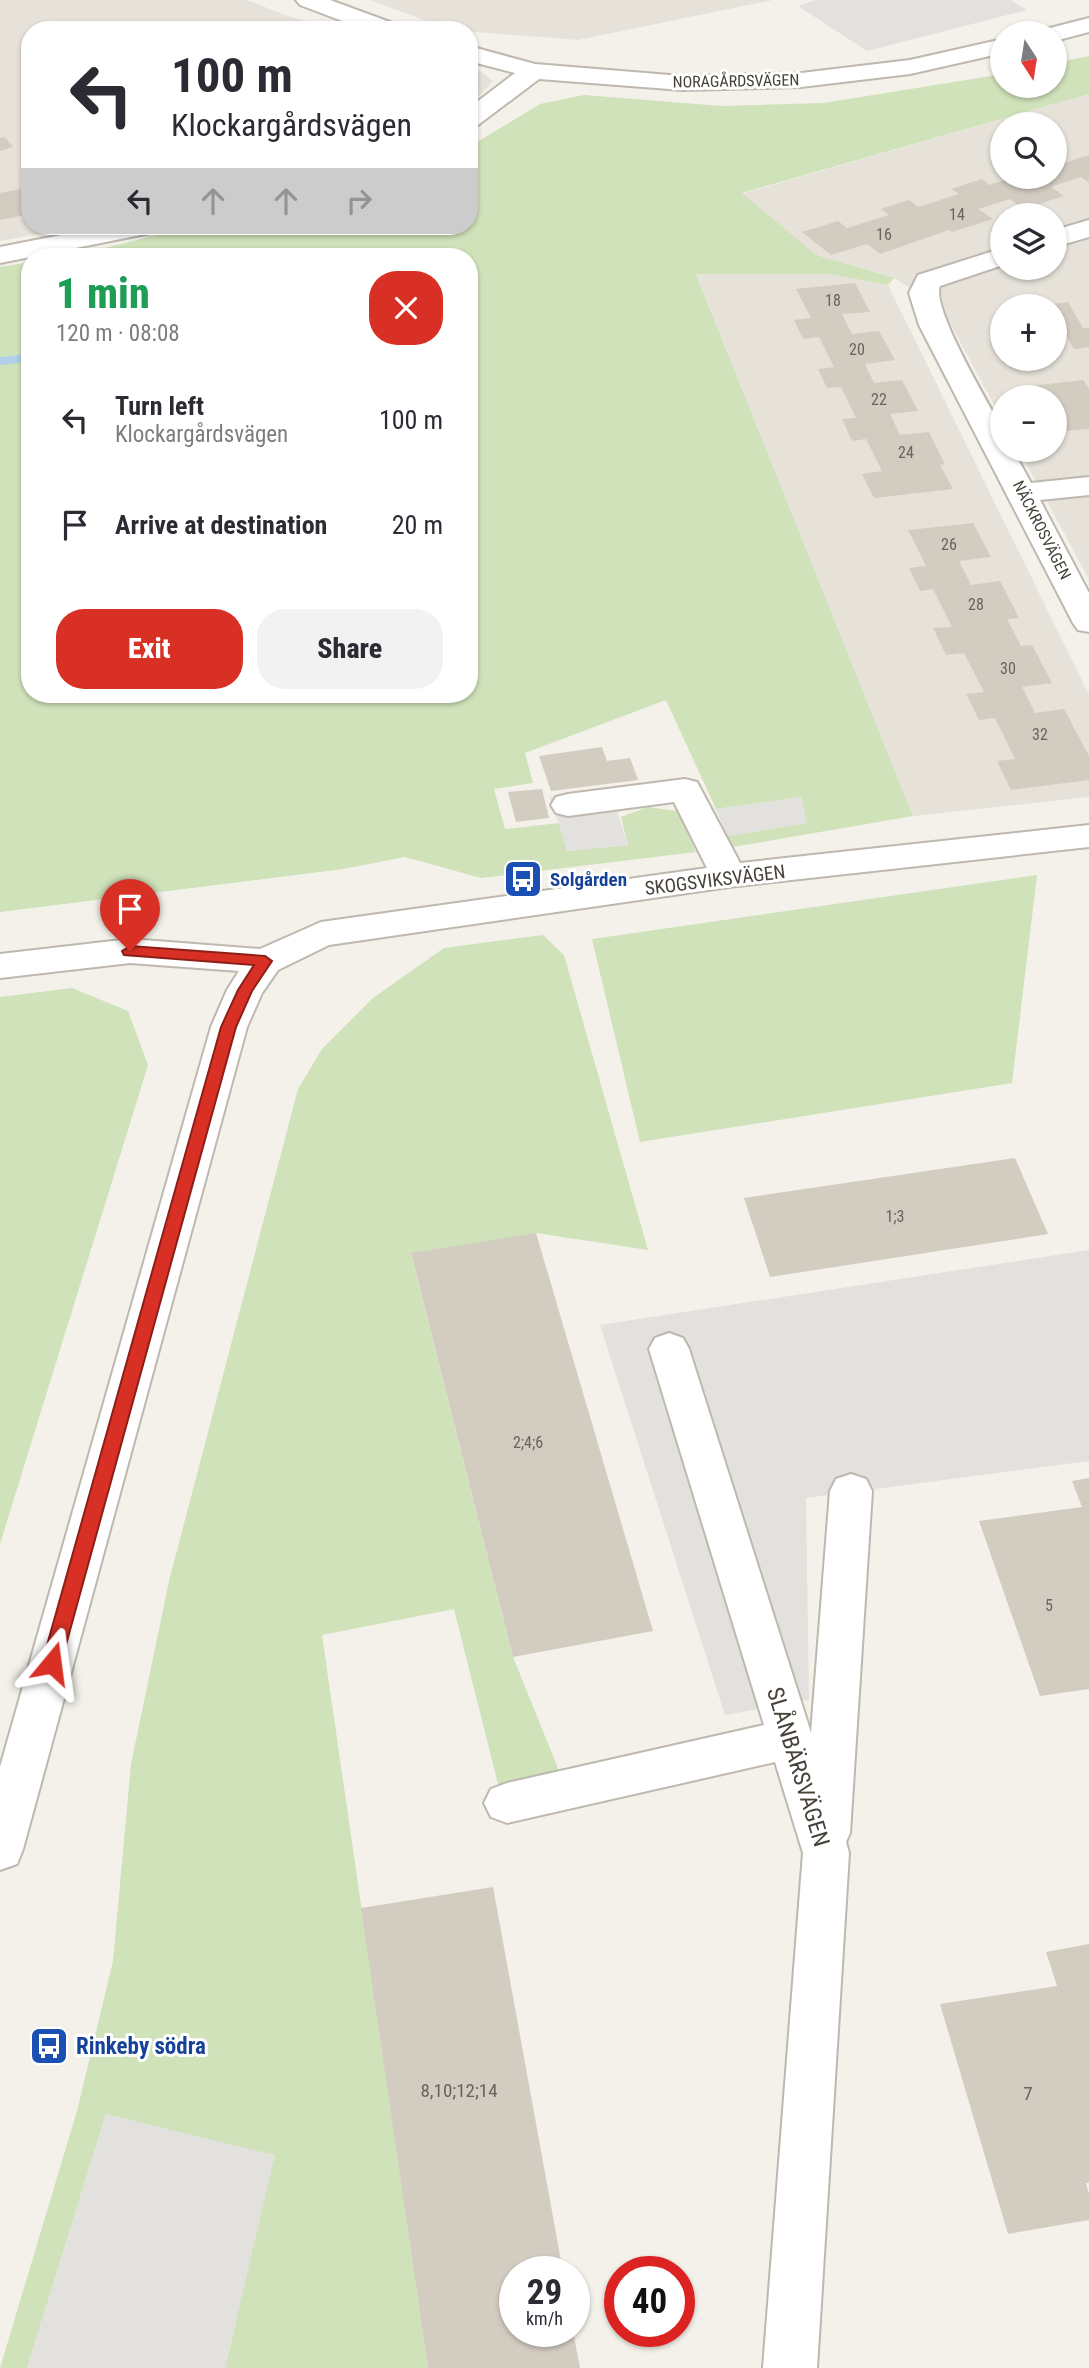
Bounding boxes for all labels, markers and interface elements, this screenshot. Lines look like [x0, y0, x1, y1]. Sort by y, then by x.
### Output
north arrow [990, 21, 1068, 98]
map controls [990, 21, 1067, 462]
text: 100 m [171, 47, 293, 104]
icon: left [56, 49, 147, 140]
street label: NORAGÅRDSVÄGEN [673, 69, 799, 92]
text: Klockargårdsvägen [171, 106, 412, 144]
button: search [990, 112, 1067, 189]
icon: left [121, 182, 159, 220]
icon: ahead [194, 182, 232, 220]
icon: ahead [267, 182, 305, 220]
icon: right [340, 182, 378, 220]
button: layers [990, 203, 1067, 280]
house number: 14 [949, 205, 965, 224]
house number: 16 [876, 225, 892, 244]
text: 1 min [56, 269, 150, 318]
button: close [369, 271, 443, 345]
house number: 18 [825, 291, 841, 310]
button: + [990, 294, 1067, 371]
text: 120 m · 08:08 [56, 320, 180, 347]
house number: 20 [849, 340, 865, 359]
button: − [990, 385, 1067, 462]
house number: 22 [871, 390, 887, 409]
text: Turn left [115, 391, 204, 421]
icon: left [56, 401, 94, 439]
text: 100 m [379, 405, 443, 435]
text: Klockargårdsvägen [115, 421, 288, 448]
house number: 24 [898, 443, 914, 462]
street label: NÄCKROSVÄGEN [1009, 477, 1075, 583]
icon: arrive [56, 506, 94, 544]
text: Arrive at destination [115, 510, 327, 540]
text: 20 m [392, 510, 443, 540]
house number: 26 [941, 535, 957, 554]
house number: 28 [968, 595, 984, 614]
button: Exit [56, 609, 243, 689]
button: Share [257, 609, 443, 689]
house number: 30 [1000, 659, 1016, 678]
house number: 32 [1032, 725, 1048, 744]
bus stop icon: Solgården [502, 858, 544, 900]
street label: SKOGSVIKSVÄGEN [643, 860, 787, 900]
place label: Solgården [550, 868, 627, 891]
pin [100, 879, 160, 951]
icon: arrive [111, 890, 149, 928]
house number: 1;3 [885, 1207, 905, 1226]
house number: 2;4;6 [513, 1433, 543, 1452]
house number: 5 [1045, 1596, 1053, 1615]
position arrow [15, 1626, 89, 1700]
street label: SLÅNBÄRSVÄGEN [761, 1684, 837, 1850]
bus stop icon: Rinkeby södra [28, 2025, 70, 2067]
place label: Rinkeby södra [76, 2033, 206, 2060]
house number: 8,10;12;14 [420, 2079, 498, 2102]
house number: 7 [1023, 2082, 1033, 2105]
speed limit sign: 40 [604, 2256, 695, 2347]
text: 29 [527, 2272, 562, 2313]
text: km/h [526, 2308, 563, 2329]

